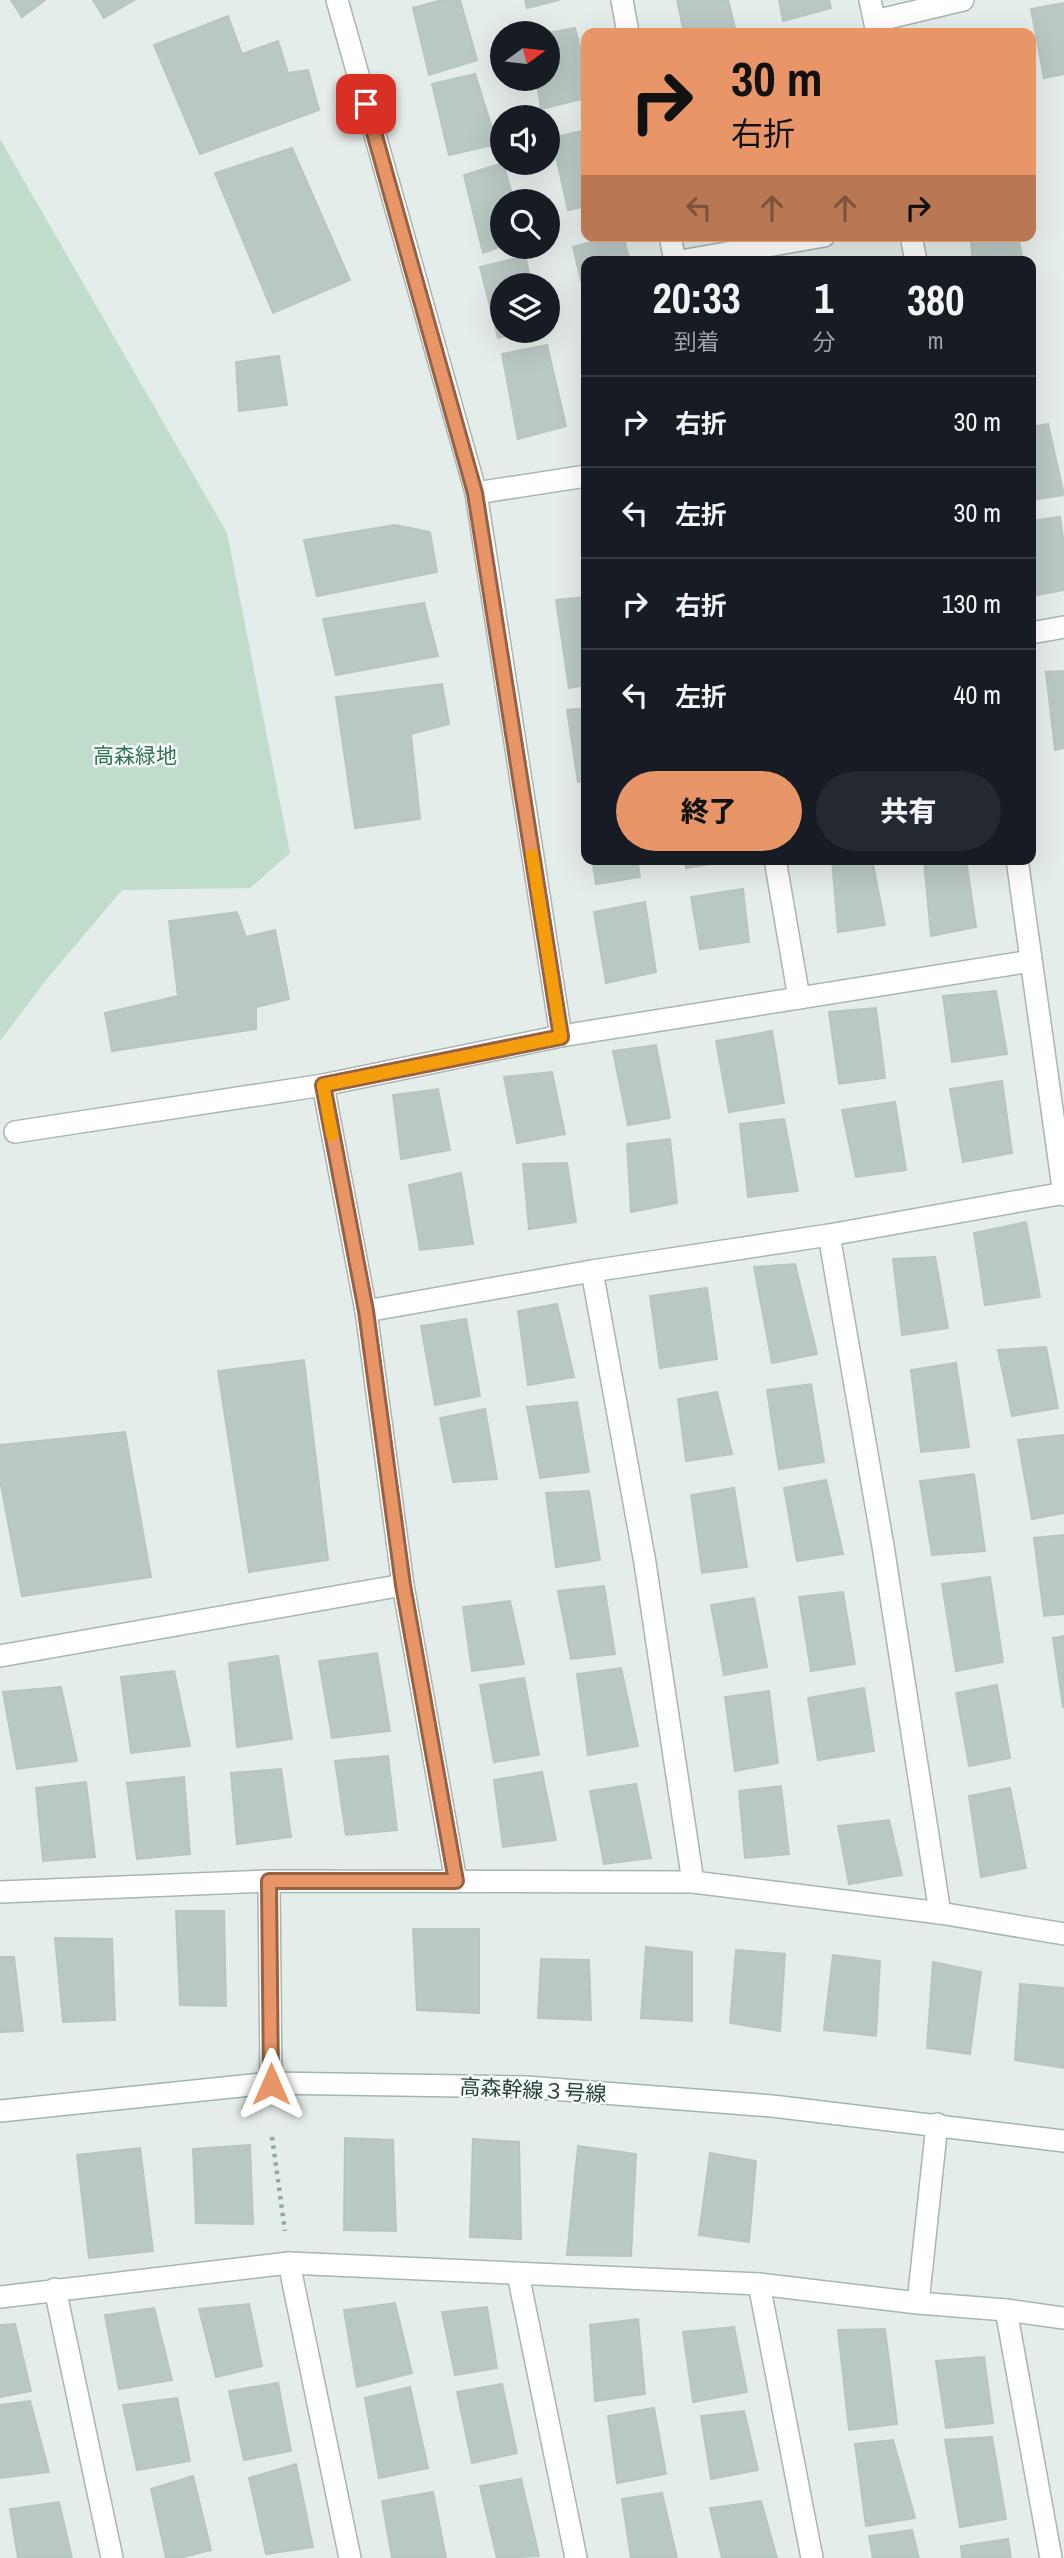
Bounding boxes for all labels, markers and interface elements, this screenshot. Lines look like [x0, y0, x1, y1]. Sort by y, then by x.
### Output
north arrow [490, 21, 560, 91]
map controls [490, 21, 560, 343]
text: 30 m [731, 45, 823, 111]
icon: right [616, 56, 707, 147]
pin [336, 74, 396, 134]
icon: arrive [347, 85, 385, 123]
button: sound [490, 105, 560, 175]
text: 右折 [731, 112, 795, 155]
button: search [490, 189, 560, 259]
icon: left [680, 189, 718, 227]
icon: ahead [753, 189, 791, 227]
icon: ahead [826, 189, 864, 227]
icon: right [899, 189, 937, 227]
text: 20:33 [653, 270, 741, 326]
text: 1 [814, 270, 833, 326]
text: 380 [907, 272, 964, 328]
button: layers [490, 273, 560, 343]
text: m [928, 325, 944, 356]
text: 到着 [674, 326, 720, 357]
text: 分 [812, 326, 835, 357]
icon: right [616, 403, 654, 441]
text: 30 m [954, 404, 1001, 439]
text: 右折 [675, 406, 727, 441]
icon: left [616, 494, 654, 532]
text: 30 m [954, 495, 1001, 530]
text: 左折 [675, 497, 727, 532]
icon: right [616, 585, 654, 623]
text: 130 m [942, 586, 1001, 621]
text: 右折 [675, 588, 727, 623]
icon: left [616, 676, 654, 714]
text: 40 m [954, 677, 1001, 712]
text: 左折 [675, 679, 727, 714]
park label: 高森緑地 [93, 741, 177, 770]
button: 終了 [616, 771, 802, 851]
button: 共有 [816, 771, 1001, 851]
position arrow [234, 2047, 308, 2121]
street label: 高森幹線３号線 [459, 2072, 607, 2108]

